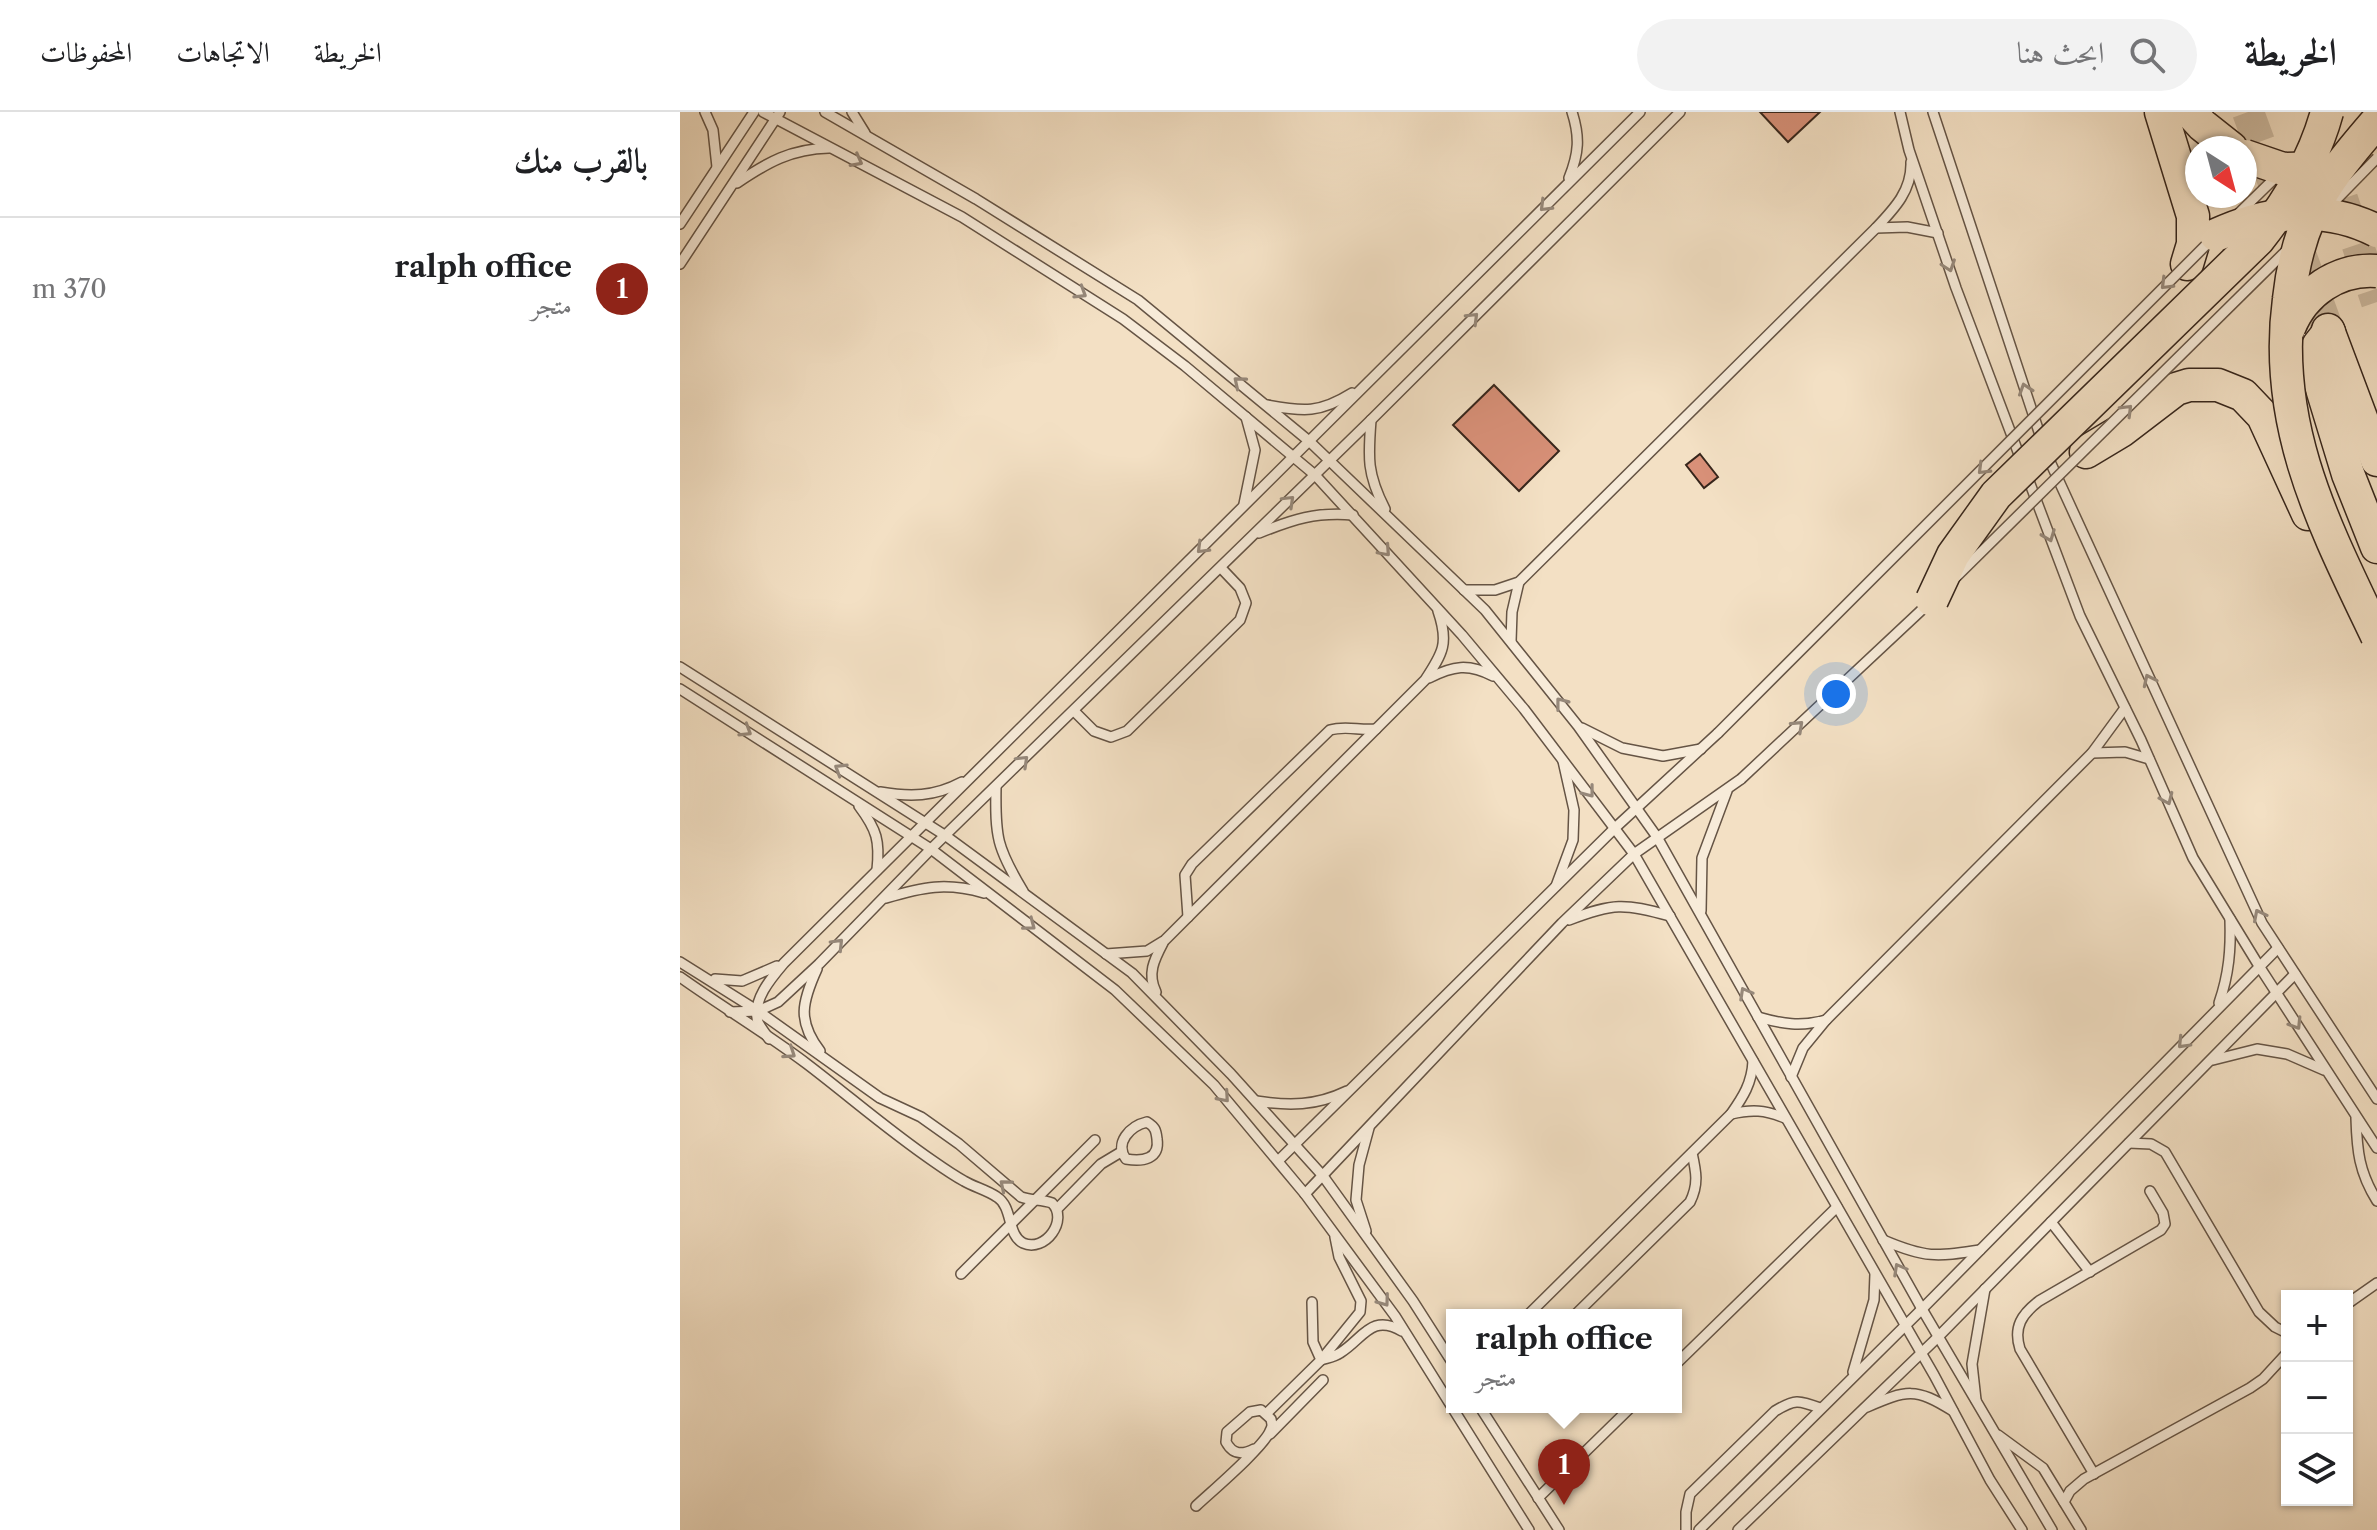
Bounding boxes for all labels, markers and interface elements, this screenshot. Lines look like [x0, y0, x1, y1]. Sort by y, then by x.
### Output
search box [1637, 19, 2197, 91]
text: الخريطة [2245, 28, 2337, 75]
icon: search [2125, 33, 2169, 77]
text: ابحث هنا [2017, 34, 2105, 71]
text: المحفوظات [40, 35, 132, 69]
text: الاتجاهات [176, 35, 270, 69]
text: الخريطة [314, 35, 382, 69]
north arrow [2185, 136, 2257, 208]
text: بالقرب منك [514, 139, 648, 181]
one-way arrow [849, 152, 864, 167]
one-way arrow [1540, 197, 1554, 211]
text: ralph office [395, 248, 572, 285]
one-way arrow [1939, 258, 1955, 272]
text: 370 m [32, 273, 107, 305]
text: 1 [616, 273, 628, 305]
one-way arrow [2161, 275, 2176, 289]
one-way arrow [1073, 283, 1087, 298]
text: متجر [531, 289, 572, 321]
one-way arrow [1464, 313, 1479, 327]
one-way arrow [1234, 377, 1248, 392]
one-way arrow [2019, 383, 2035, 397]
one-way arrow [2118, 405, 2132, 419]
one-way arrow [1978, 460, 1993, 474]
one-way arrow [1280, 496, 1294, 510]
one-way arrow [2039, 528, 2056, 542]
one-way arrow [1197, 539, 1211, 553]
one-way arrow [1376, 542, 1391, 556]
one-way arrow [2143, 673, 2159, 688]
your location [1816, 674, 1856, 714]
one-way arrow [1556, 697, 1570, 712]
one-way arrow [1789, 721, 1804, 735]
one-way arrow [737, 722, 752, 737]
one-way arrow [1014, 756, 1028, 770]
one-way arrow [834, 763, 849, 778]
one-way arrow [1579, 783, 1594, 797]
one-way arrow [2157, 791, 2173, 805]
one-way arrow [2253, 909, 2269, 924]
one-way arrow [1021, 915, 1036, 929]
one-way arrow [829, 939, 844, 953]
one-way arrow [1739, 987, 1755, 1002]
one-way arrow [2287, 1015, 2302, 1030]
one-way arrow [2178, 1034, 2193, 1048]
one-way arrow [782, 1043, 796, 1058]
one-way arrow [1214, 1087, 1229, 1102]
one-way arrow [1000, 1180, 1014, 1195]
one-way arrow [1893, 1263, 1909, 1278]
map controls [2281, 1290, 2353, 1506]
button: + [2281, 1290, 2353, 1362]
one-way arrow [1375, 1293, 1389, 1307]
popup [1446, 1309, 1682, 1413]
text: ralph office [1475, 1320, 1653, 1357]
text: متجر [1475, 1361, 1517, 1393]
button: − [2281, 1362, 2353, 1434]
button: layers [2281, 1434, 2353, 1506]
pin: 1 [1538, 1439, 1590, 1505]

